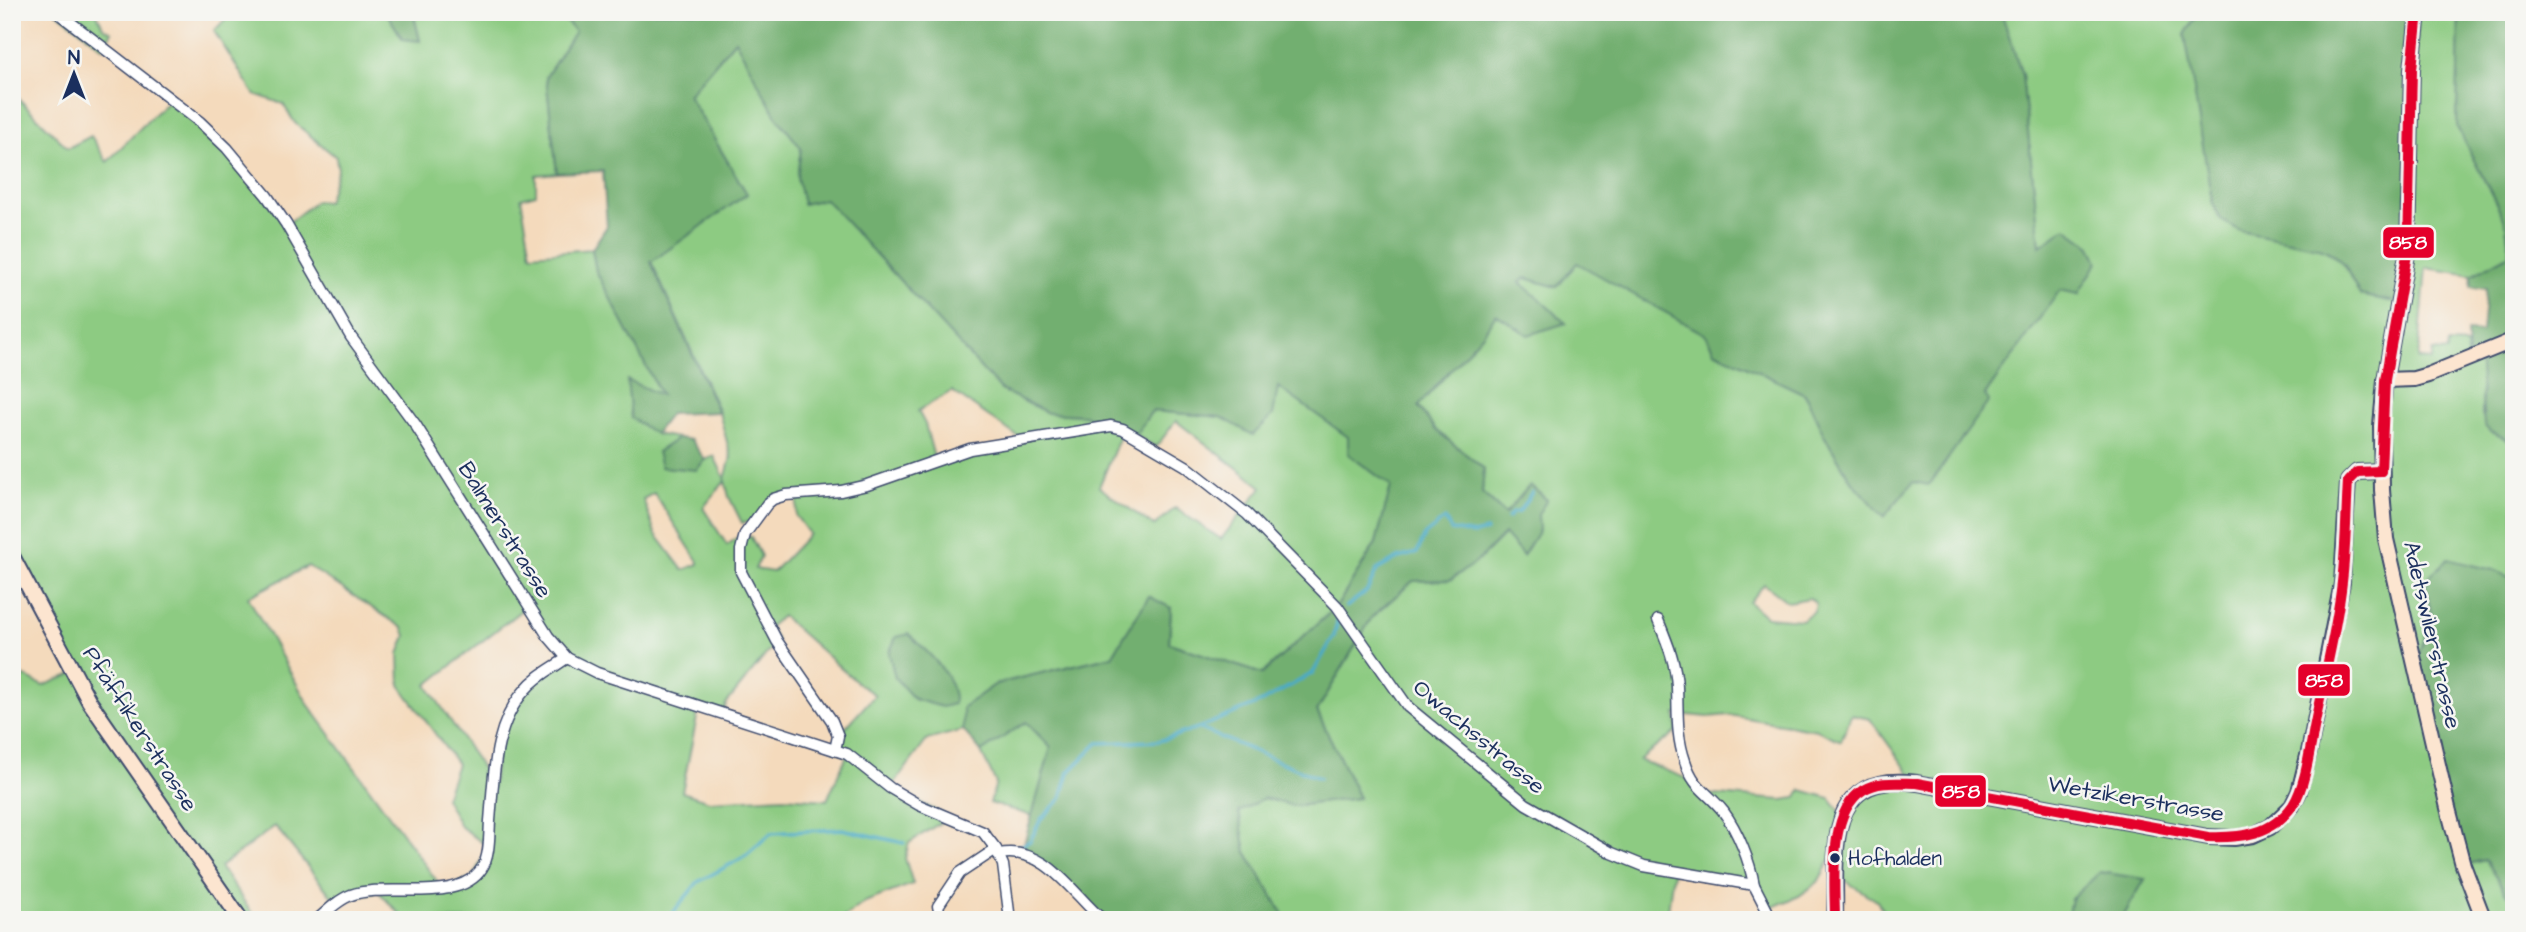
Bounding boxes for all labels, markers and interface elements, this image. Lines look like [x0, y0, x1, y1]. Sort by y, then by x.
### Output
north arrow [38, 38, 108, 108]
text: N [68, 45, 80, 72]
line badge: 858 [2382, 226, 2435, 259]
text: 858 [2389, 230, 2428, 257]
street label: Balmerstrasse [450, 456, 560, 604]
street label: Adetswilerstrasse [2395, 538, 2469, 732]
street label: Pfäffikerstrasse [75, 640, 205, 818]
line badge: 858 [2297, 663, 2351, 697]
text: 858 [2305, 668, 2344, 695]
street label: Owachsstrasse [1406, 672, 1552, 802]
street label: Wetzikerstrasse [2045, 768, 2227, 830]
line badge: 858 [1934, 774, 1987, 808]
text: 858 [1942, 779, 1981, 806]
place label: Hofhalden [1848, 844, 1942, 873]
marker: Hofhalden [1828, 851, 1842, 865]

